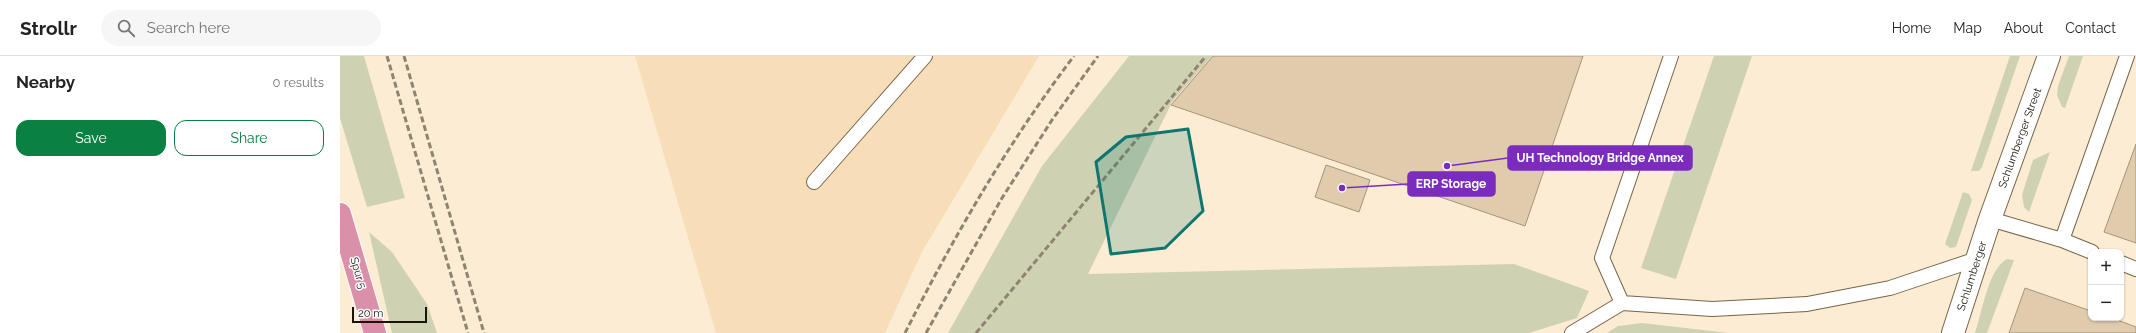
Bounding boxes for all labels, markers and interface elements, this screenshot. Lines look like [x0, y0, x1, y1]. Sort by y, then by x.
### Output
search box [101, 10, 381, 46]
text: Strollr [20, 17, 77, 39]
icon: search [115, 17, 137, 39]
text: Search here [147, 19, 230, 37]
text: Home [1892, 20, 1931, 36]
text: Map [1953, 20, 1982, 36]
text: About [2004, 20, 2043, 36]
text: Contact [2065, 20, 2116, 36]
text: Nearby [16, 72, 75, 92]
text: 0 results [273, 75, 324, 90]
street label: Schlumberger Street [1996, 86, 2044, 190]
button: Save [16, 120, 166, 156]
button: Share [174, 120, 324, 156]
callout: UH Technology Bridge Annex [1508, 146, 1692, 170]
text: UH Technology Bridge Annex [1516, 151, 1684, 165]
callout: ERP Storage [1408, 172, 1495, 196]
text: ERP Storage [1416, 177, 1486, 191]
street label: Schlumberger [1955, 239, 1989, 313]
map controls [2088, 249, 2124, 321]
button: + [2088, 249, 2124, 285]
street label: Spur 5 [347, 256, 369, 290]
button: − [2088, 285, 2124, 321]
scale bar [352, 305, 427, 324]
text: 20 m [358, 307, 383, 320]

